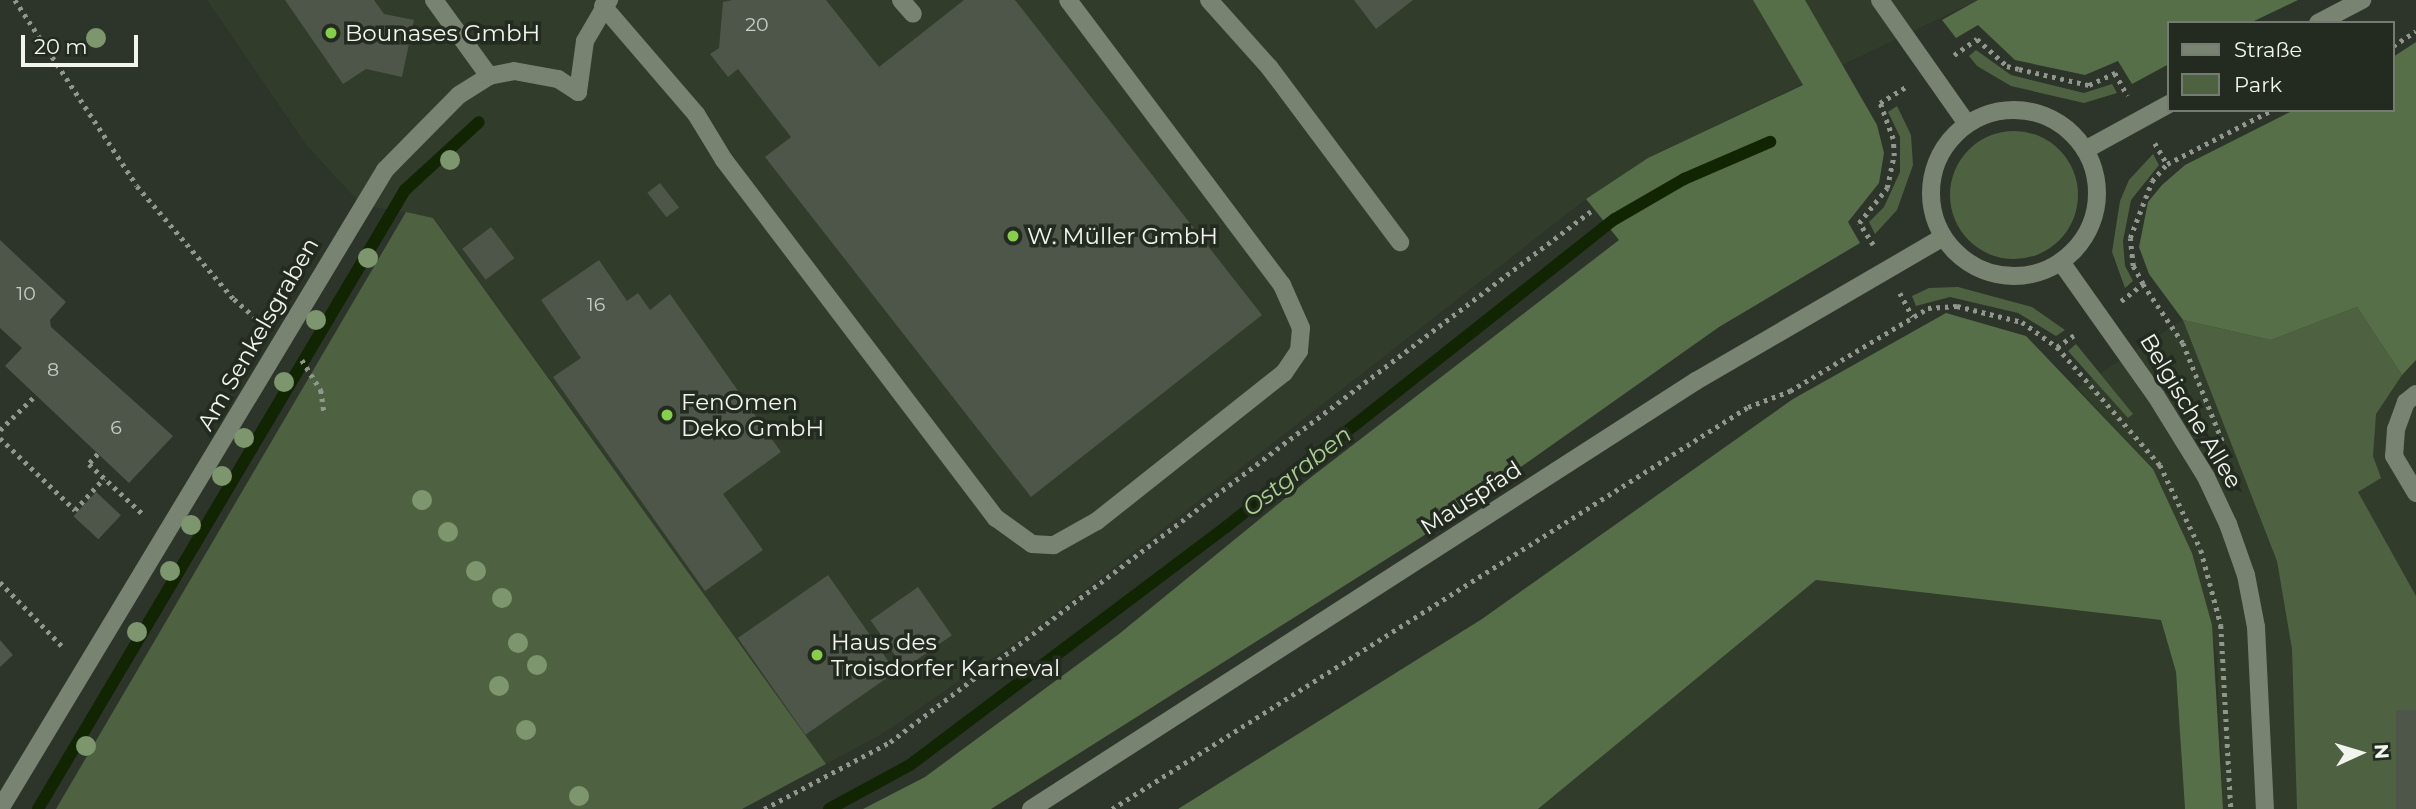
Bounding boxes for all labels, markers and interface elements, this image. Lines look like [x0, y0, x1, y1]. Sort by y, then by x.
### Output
house number: 20 [745, 14, 769, 36]
place label: Bounases GmbH [345, 19, 540, 47]
scale bar [24, 21, 142, 65]
legend [2168, 21, 2395, 112]
marker: Bounases GmbH [323, 25, 339, 41]
text: 20 m [34, 34, 88, 59]
text: Straße [2234, 37, 2302, 62]
text: Park [2234, 72, 2282, 97]
place label: W. Müller GmbH [1027, 222, 1218, 250]
marker: W. Müller GmbH [1005, 228, 1021, 244]
street label: Am Senkelsgraben [192, 233, 324, 435]
house number: 10 [16, 283, 36, 305]
house number: 16 [587, 294, 605, 316]
street label: Belgische Allee [2134, 329, 2248, 493]
house number: 8 [47, 359, 59, 381]
place label: FenOmen Deko GmbH [681, 388, 824, 442]
marker: FenOmen Deko GmbH [659, 407, 675, 423]
house number: 6 [110, 417, 122, 439]
water label: Ostgraben [1237, 420, 1357, 522]
street label: Mauspfad [1415, 455, 1527, 541]
place label: Haus des Troisdorfer Karneval [831, 628, 1060, 682]
marker: Haus des Troisdorfer Karneval [809, 647, 825, 663]
north arrow [2325, 718, 2395, 788]
text: N [2369, 743, 2393, 760]

